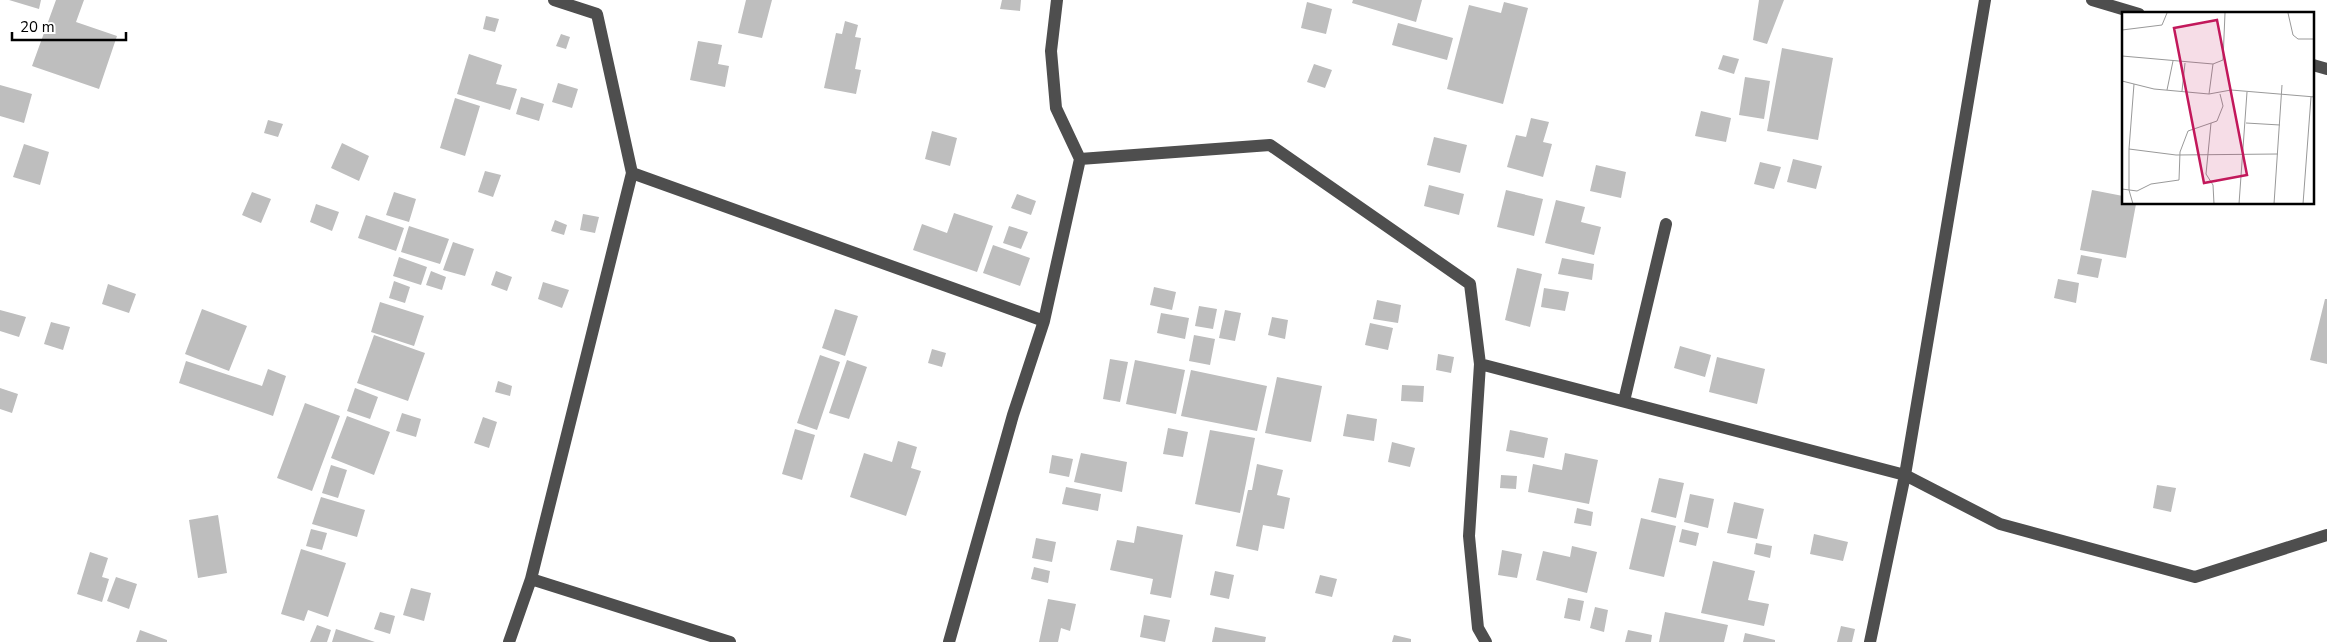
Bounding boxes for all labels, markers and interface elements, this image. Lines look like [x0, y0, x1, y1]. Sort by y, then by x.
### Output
scale bar [12, 10, 126, 42]
inset map [2122, 12, 2314, 205]
text: 20 m [20, 17, 55, 37]

